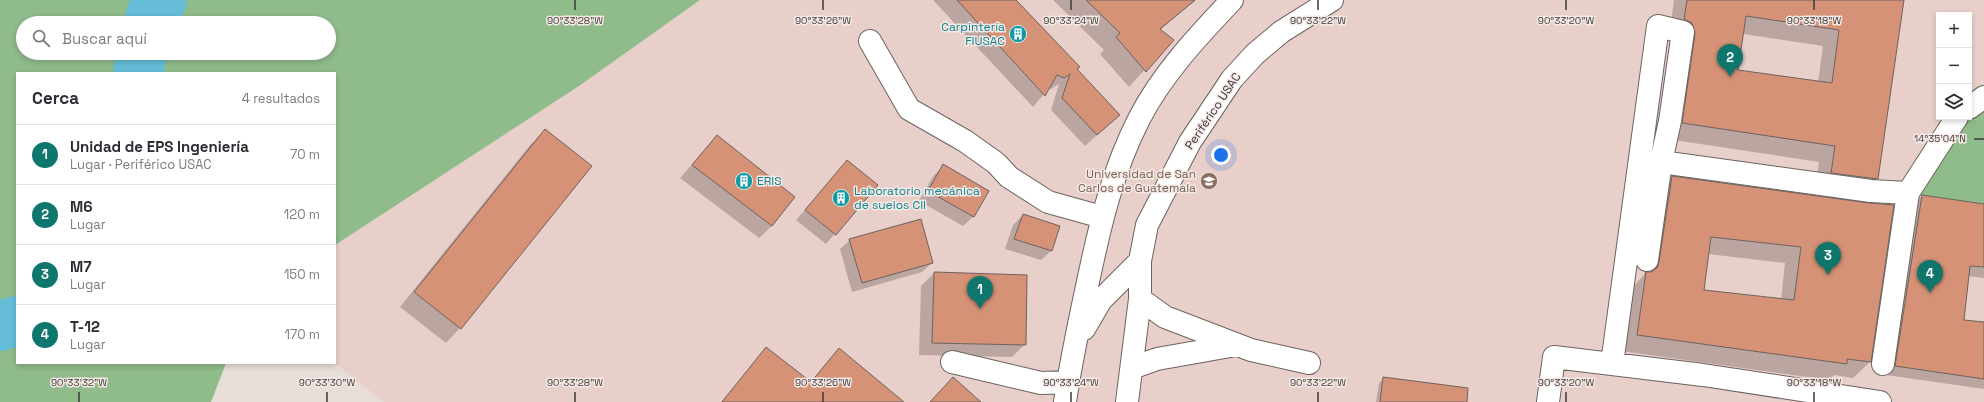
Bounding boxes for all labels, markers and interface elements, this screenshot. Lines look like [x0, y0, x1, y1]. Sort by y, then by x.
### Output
map controls [1936, 12, 1972, 120]
button: + [1936, 12, 1972, 48]
text: 90°33'28"W [547, 14, 603, 27]
text: 90°33'26"W [795, 14, 851, 27]
text: 90°33'24"W [1043, 14, 1099, 27]
text: 90°33'22"W [1290, 14, 1346, 27]
text: 90°33'20"W [1538, 14, 1594, 27]
text: 90°33'18"W [1787, 14, 1841, 27]
search box [16, 16, 336, 60]
place label: Carpintería FIUSAC [941, 19, 1005, 49]
building icon: Carpintería FIUSAC [1008, 24, 1028, 44]
icon: search [30, 27, 52, 49]
text: Buscar aquí [62, 29, 147, 48]
pin: 2 [1717, 44, 1743, 77]
button: − [1936, 48, 1972, 84]
street label: Periférico USAC [1181, 69, 1245, 152]
button: layers [1936, 84, 1972, 120]
text: Cerca [32, 87, 79, 109]
text: 4 resultados [242, 90, 320, 107]
text: 14°35'04"N [1914, 132, 1966, 145]
text: Unidad de EPS Ingeniería [70, 137, 249, 156]
your location [1211, 145, 1231, 165]
text: 1 [42, 146, 48, 163]
text: 70 m [290, 146, 320, 163]
text: Lugar · Periférico USAC [70, 156, 212, 173]
place label: Universidad de San Carlos de Guatemala [1078, 166, 1196, 196]
building icon: ERIS [734, 171, 754, 191]
school or university icon: Universidad de San Carlos de Guatemala [1199, 171, 1219, 191]
place label: ERIS [757, 173, 782, 189]
place label: Laboratorio mecánica de suelos CII [854, 183, 980, 213]
building icon: Laboratorio mecánica de suelos CII [831, 188, 851, 208]
text: M6 [70, 197, 93, 216]
text: 2 [41, 206, 49, 223]
text: 120 m [284, 206, 320, 223]
text: Lugar [70, 216, 106, 233]
pin: 3 [1815, 242, 1841, 275]
text: M7 [70, 257, 92, 276]
pin: 4 [1917, 260, 1943, 293]
text: 3 [41, 266, 49, 283]
text: 150 m [284, 266, 320, 283]
text: Lugar [70, 276, 106, 293]
pin: 1 [967, 276, 993, 309]
text: T-12 [70, 317, 100, 336]
text: 4 [41, 326, 49, 343]
text: 170 m [284, 326, 320, 343]
text: Lugar [70, 336, 106, 353]
text: 90°33'32"W [51, 376, 107, 389]
text: 90°33'30"W [299, 376, 355, 389]
text: 90°33'28"W [547, 376, 603, 389]
text: 90°33'26"W [795, 376, 851, 389]
text: 90°33'24"W [1043, 376, 1099, 389]
text: 90°33'22"W [1290, 376, 1346, 389]
text: 90°33'20"W [1538, 376, 1594, 389]
text: 90°33'18"W [1787, 376, 1841, 389]

